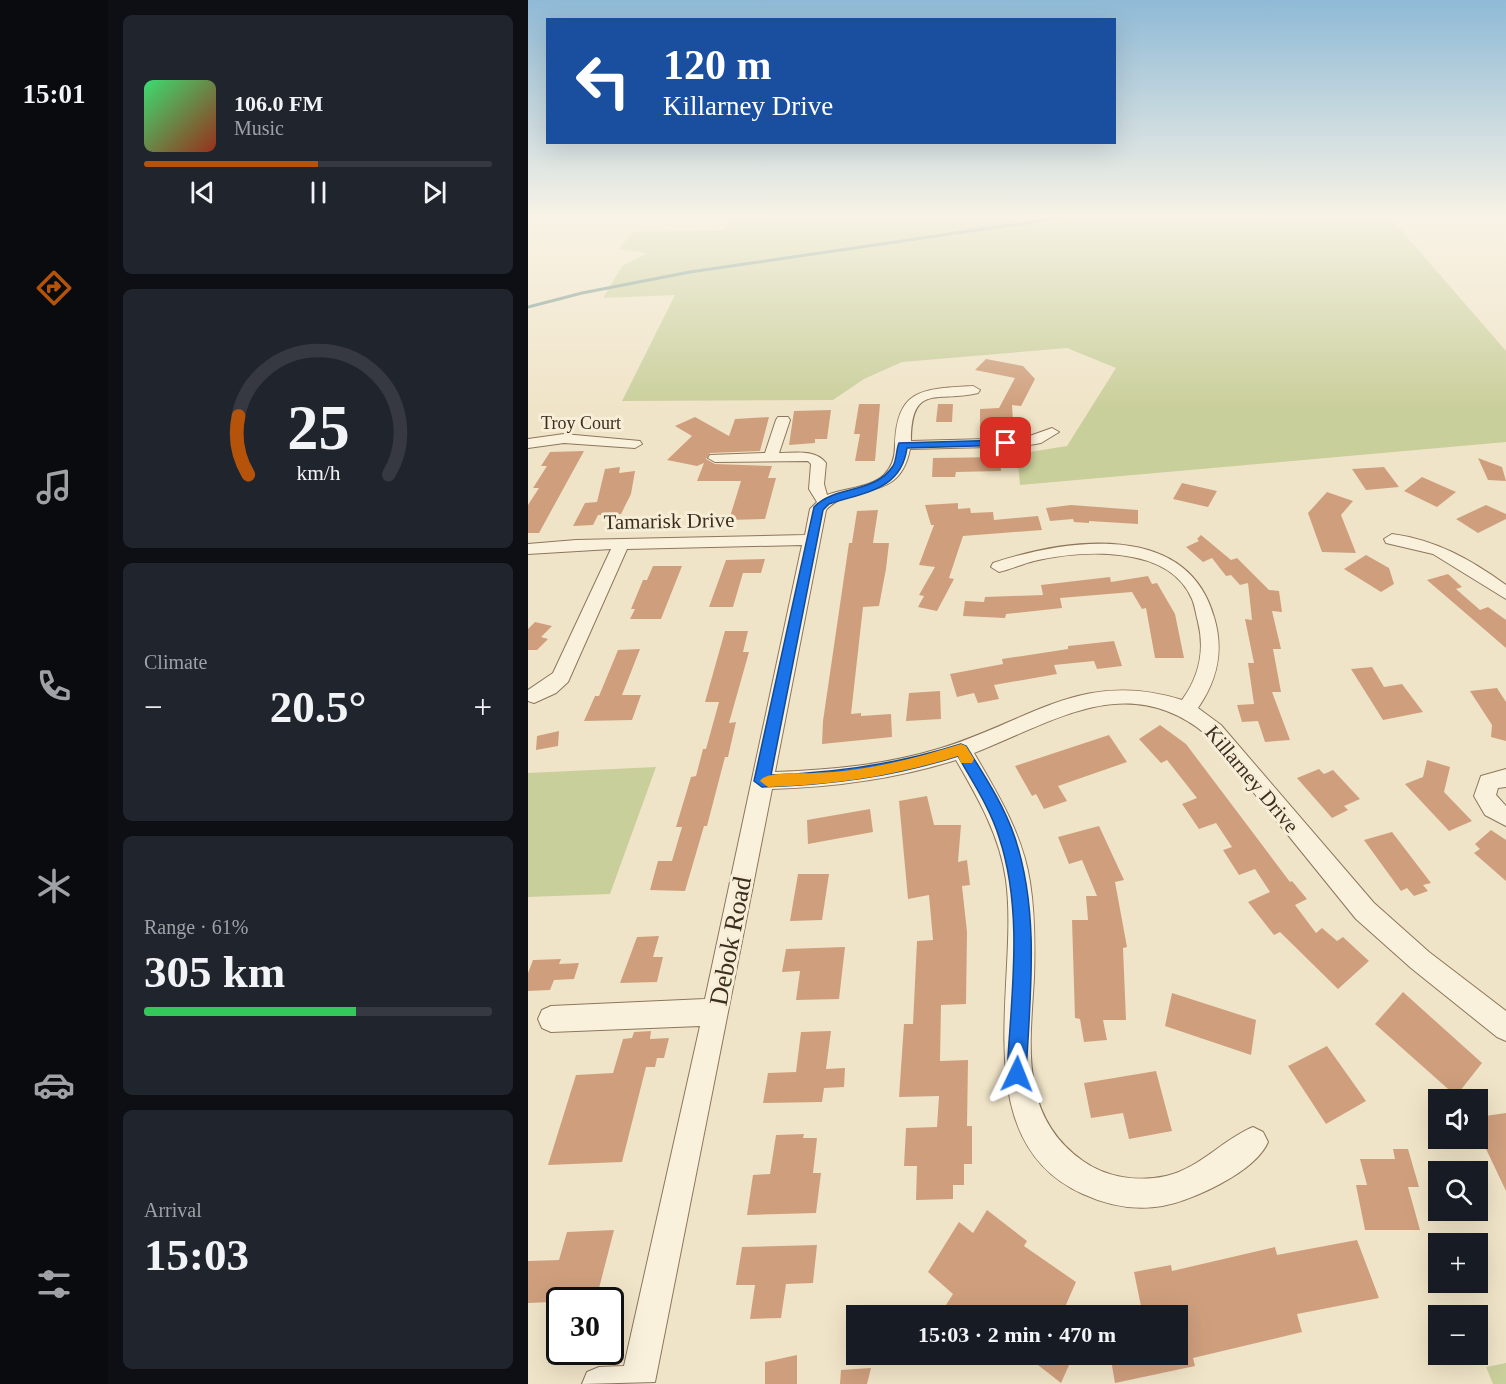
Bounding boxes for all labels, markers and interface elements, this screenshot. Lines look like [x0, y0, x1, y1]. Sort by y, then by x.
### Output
icon: left [564, 42, 642, 120]
text: 120 m [663, 42, 772, 88]
text: 15:01 [23, 79, 86, 109]
text: 106.0 FM [234, 91, 323, 116]
text: Killarney Drive [663, 91, 833, 121]
text: Music [234, 117, 284, 139]
icon: previous [186, 176, 219, 209]
icon: pause [302, 176, 335, 209]
icon: next [418, 176, 451, 209]
icon: directions [33, 267, 75, 309]
text: 25 [287, 393, 349, 462]
street label: Troy Court [541, 413, 621, 433]
pin [980, 417, 1031, 468]
icon: arrive [989, 426, 1022, 459]
text: km/h [296, 462, 340, 486]
icon: music [33, 466, 75, 508]
street label: Tamarisk Drive [603, 508, 735, 534]
text: Climate [144, 651, 207, 673]
icon: phone [33, 665, 75, 707]
text: 20.5° [270, 682, 366, 732]
text: − [144, 689, 163, 725]
text: + [473, 689, 492, 725]
street label: Killarney Drive [1200, 721, 1304, 837]
icon: climate [33, 865, 75, 907]
street label: Debok Road [704, 874, 757, 1008]
text: Range · 61% [144, 916, 248, 938]
text: 305 km [144, 947, 285, 997]
position arrow [985, 1042, 1049, 1106]
icon: car [33, 1064, 75, 1106]
map controls [1428, 1089, 1488, 1365]
button: sound [1428, 1089, 1488, 1149]
button: search [1428, 1161, 1488, 1221]
text: Arrival [144, 1199, 202, 1221]
text: 15:03 [144, 1230, 249, 1280]
button: + [1428, 1233, 1488, 1293]
icon: filters [33, 1263, 75, 1305]
speed limit sign: 30 [546, 1287, 624, 1365]
button: − [1428, 1305, 1488, 1365]
text: 15:03 · 2 min · 470 m [918, 1322, 1116, 1347]

